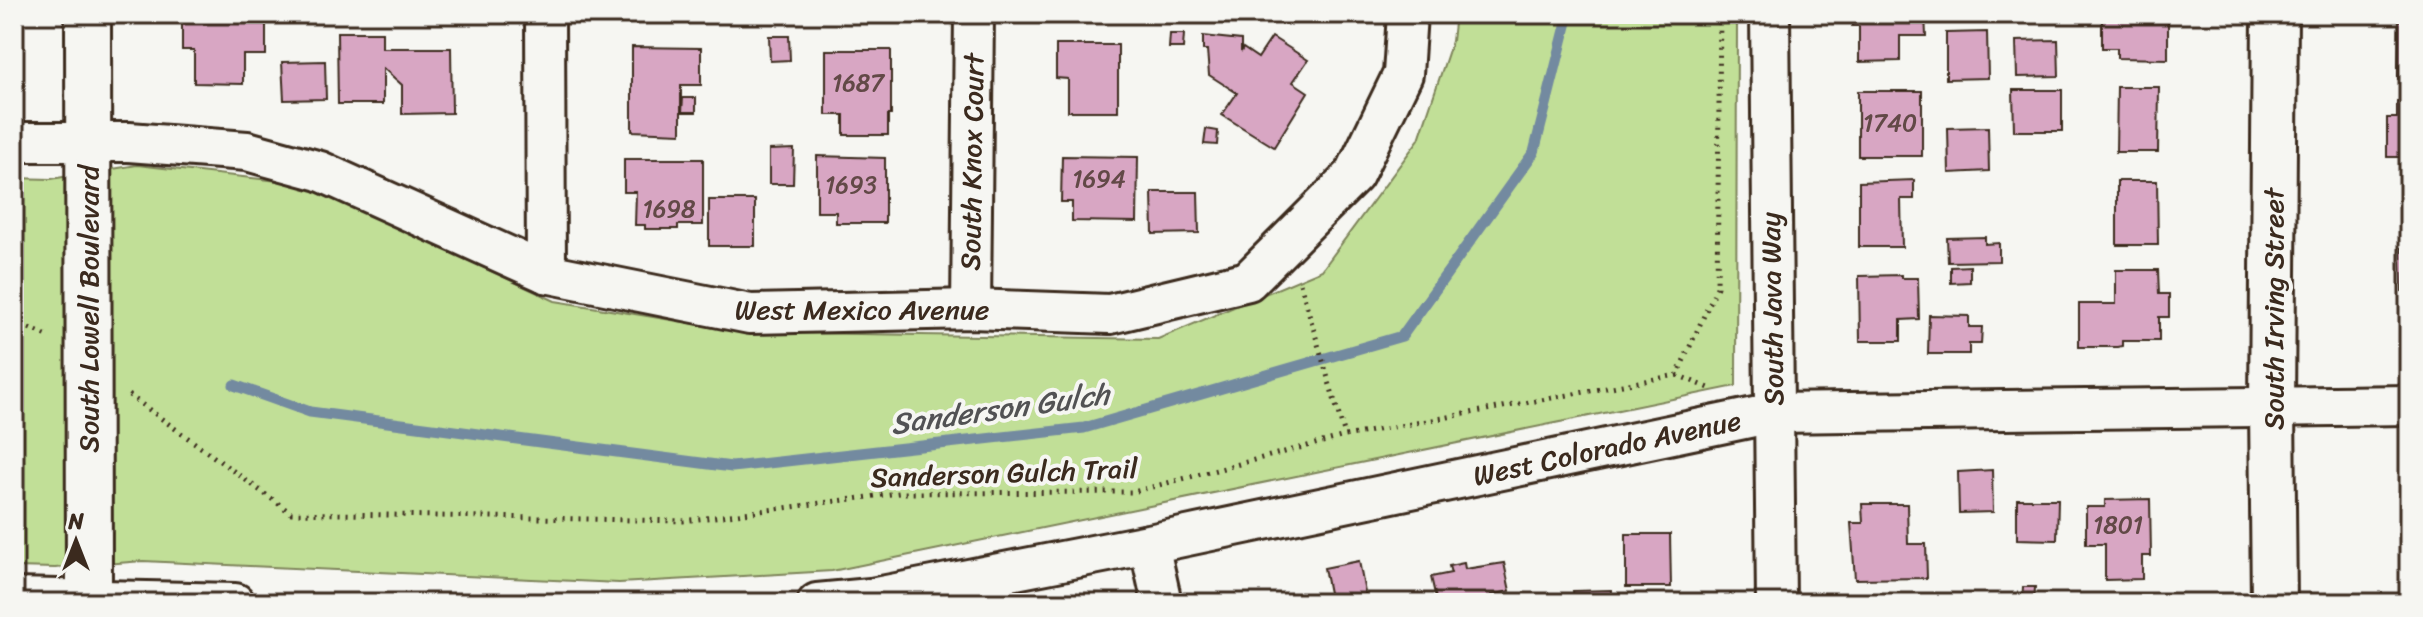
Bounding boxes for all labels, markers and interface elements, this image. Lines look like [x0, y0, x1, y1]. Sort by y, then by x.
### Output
street label: South Knox Court [946, 51, 998, 271]
house number: 1687 [832, 62, 885, 104]
house number: 1740 [1863, 102, 1917, 144]
house number: 1694 [1072, 158, 1126, 200]
street label: South Lowell Boulevard [64, 163, 113, 453]
house number: 1693 [825, 164, 877, 206]
street label: South Irving Street [2249, 186, 2298, 430]
house number: 1698 [642, 188, 696, 230]
street label: South Java Way [1746, 211, 1798, 406]
street label: West Mexico Avenue [735, 285, 989, 334]
water label: Sanderson Gulch [887, 366, 1116, 451]
street label: West Colorado Avenue [1468, 396, 1746, 500]
street label: Sanderson Gulch Trail [870, 444, 1139, 502]
north arrow [36, 501, 116, 581]
text: N [67, 502, 84, 541]
house number: 1801 [2093, 504, 2143, 546]

